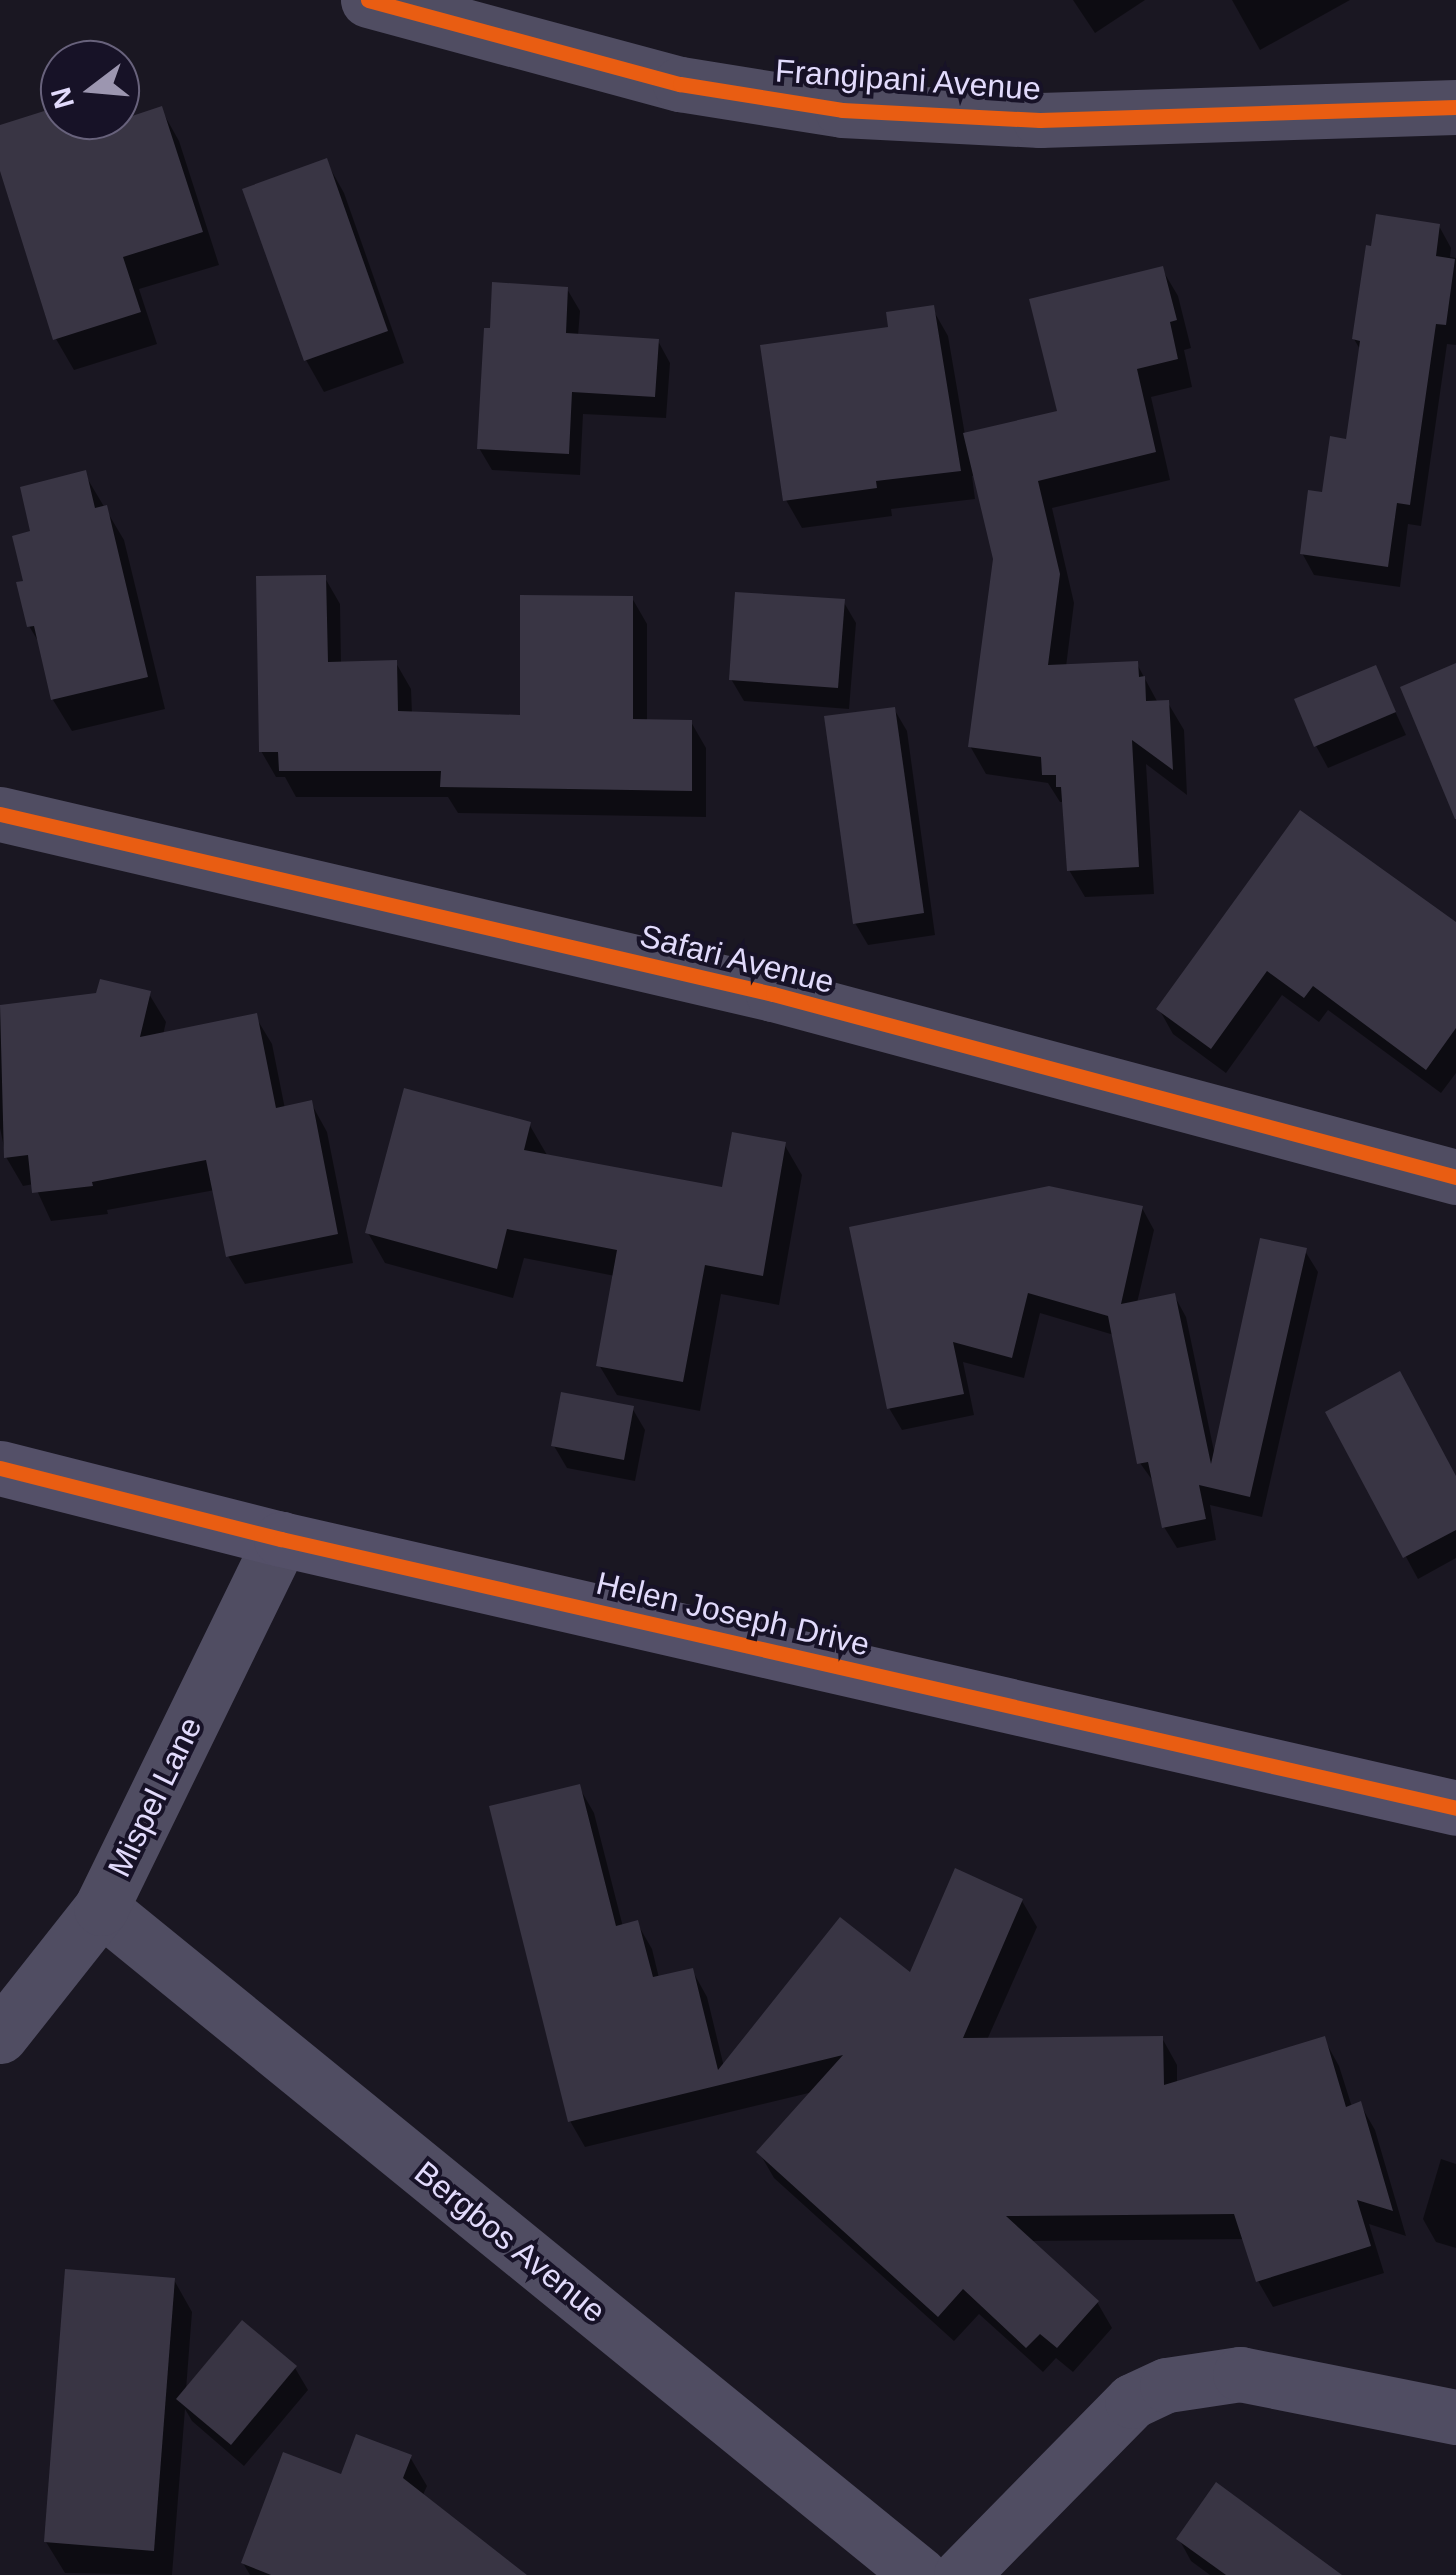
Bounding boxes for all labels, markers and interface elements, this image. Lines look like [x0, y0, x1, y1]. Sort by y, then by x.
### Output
north arrow [40, 40, 140, 140]
street label: Frangipani Avenue [773, 51, 1043, 109]
text: N [45, 84, 80, 112]
street label: Safari Avenue [635, 916, 839, 1002]
street label: Helen Joseph Drive [593, 1564, 873, 1664]
street label: Mispel Lane [100, 1711, 210, 1883]
street label: Bergbos Avenue [406, 2153, 614, 2331]

